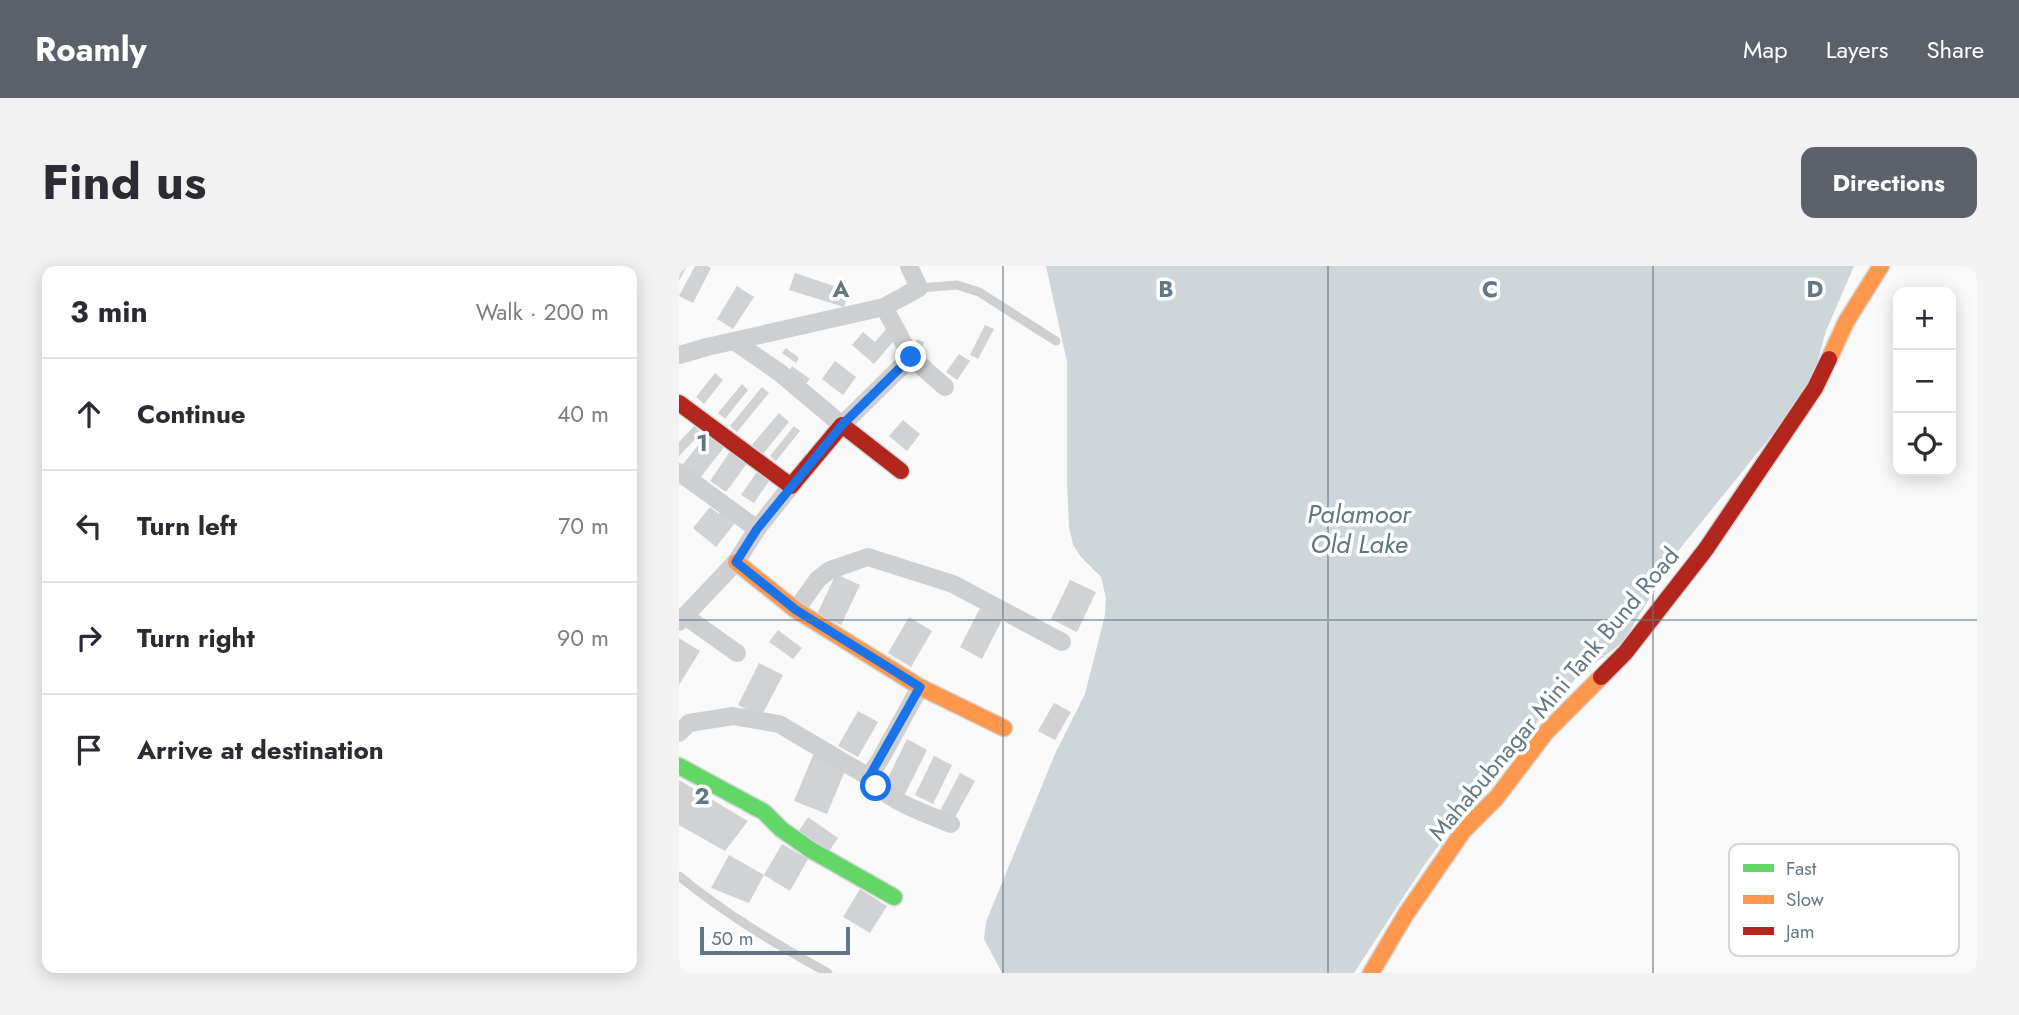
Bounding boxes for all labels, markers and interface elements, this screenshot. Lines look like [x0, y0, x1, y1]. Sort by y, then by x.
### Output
text: Roamly [35, 26, 147, 73]
text: Map [1743, 32, 1788, 67]
text: Layers [1826, 32, 1888, 67]
text: Share [1926, 32, 1984, 67]
text: Find us [42, 147, 206, 217]
button: Directions [1801, 147, 1977, 218]
text: A [832, 272, 850, 306]
text: B [1158, 272, 1174, 306]
text: C [1482, 272, 1498, 306]
text: D [1807, 272, 1824, 306]
map controls [1893, 287, 1956, 476]
button: + [1893, 287, 1956, 350]
text: 3 min [70, 290, 148, 333]
text: Walk · 200 m [476, 295, 609, 329]
route end [895, 341, 926, 372]
button: − [1893, 350, 1956, 413]
icon: ahead [70, 395, 108, 433]
text: Continue [137, 395, 246, 433]
text: 40 m [557, 397, 609, 431]
button: locate [1893, 413, 1956, 476]
text: 1 [696, 426, 708, 460]
water label: Palamoor Old Lake [1307, 495, 1412, 563]
icon: left [70, 507, 108, 545]
text: Turn left [137, 507, 237, 545]
text: 70 m [558, 509, 609, 543]
street label: Mahabubnagar Mini Tank Bund Road [1420, 539, 1687, 848]
icon: right [70, 619, 108, 657]
text: Turn right [137, 619, 255, 657]
text: 90 m [557, 621, 609, 655]
icon: arrive [70, 731, 108, 769]
text: Arrive at destination [137, 731, 384, 769]
route start [860, 770, 891, 801]
text: 2 [694, 779, 710, 813]
legend [1729, 844, 1959, 956]
text: Fast [1786, 855, 1817, 882]
text: Slow [1786, 886, 1824, 913]
text: Jam [1783, 918, 1815, 945]
scale bar [700, 924, 851, 956]
text: 50 m [711, 925, 754, 952]

